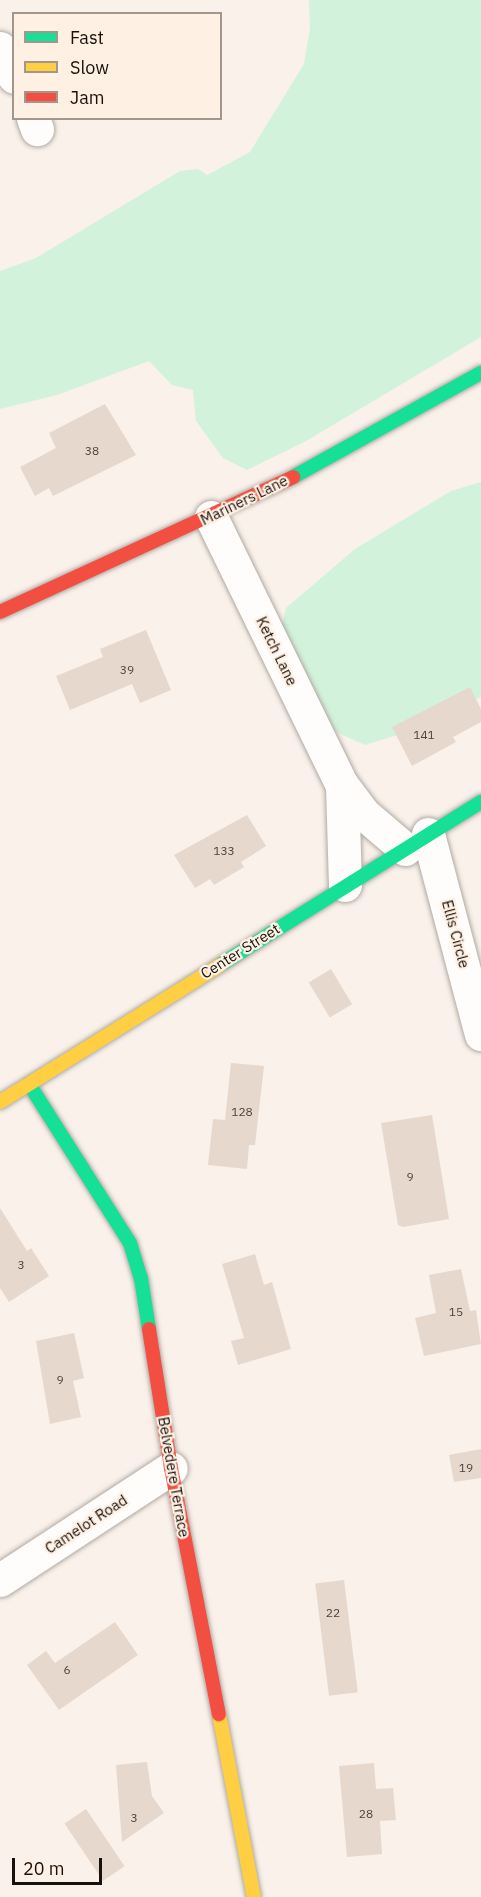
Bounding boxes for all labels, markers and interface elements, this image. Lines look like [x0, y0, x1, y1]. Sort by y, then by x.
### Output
legend [12, 12, 222, 120]
text: Fast [70, 26, 104, 49]
text: Slow [70, 56, 109, 79]
text: Jam [70, 86, 105, 109]
house number: 38 [85, 444, 99, 458]
street label: Mariners Lane [197, 471, 291, 529]
street label: Ketch Lane [253, 614, 301, 688]
house number: 39 [120, 663, 134, 677]
house number: 141 [413, 728, 435, 742]
house number: 133 [213, 844, 235, 858]
street label: Ellis Circle [438, 898, 474, 970]
street label: Center Street [197, 920, 283, 982]
house number: 128 [231, 1105, 253, 1119]
house number: 9 [406, 1170, 414, 1184]
house number: 3 [17, 1258, 25, 1272]
house number: 15 [449, 1305, 463, 1319]
house number: 9 [56, 1373, 64, 1387]
street label: Belvedere Terrace [155, 1415, 193, 1539]
house number: 19 [459, 1461, 473, 1475]
street label: Camelot Road [42, 1491, 130, 1557]
house number: 22 [326, 1606, 340, 1620]
house number: 6 [63, 1663, 71, 1677]
house number: 28 [359, 1807, 373, 1821]
house number: 3 [130, 1811, 138, 1825]
scale bar [15, 1846, 105, 1884]
text: 20 m [23, 1857, 65, 1880]

